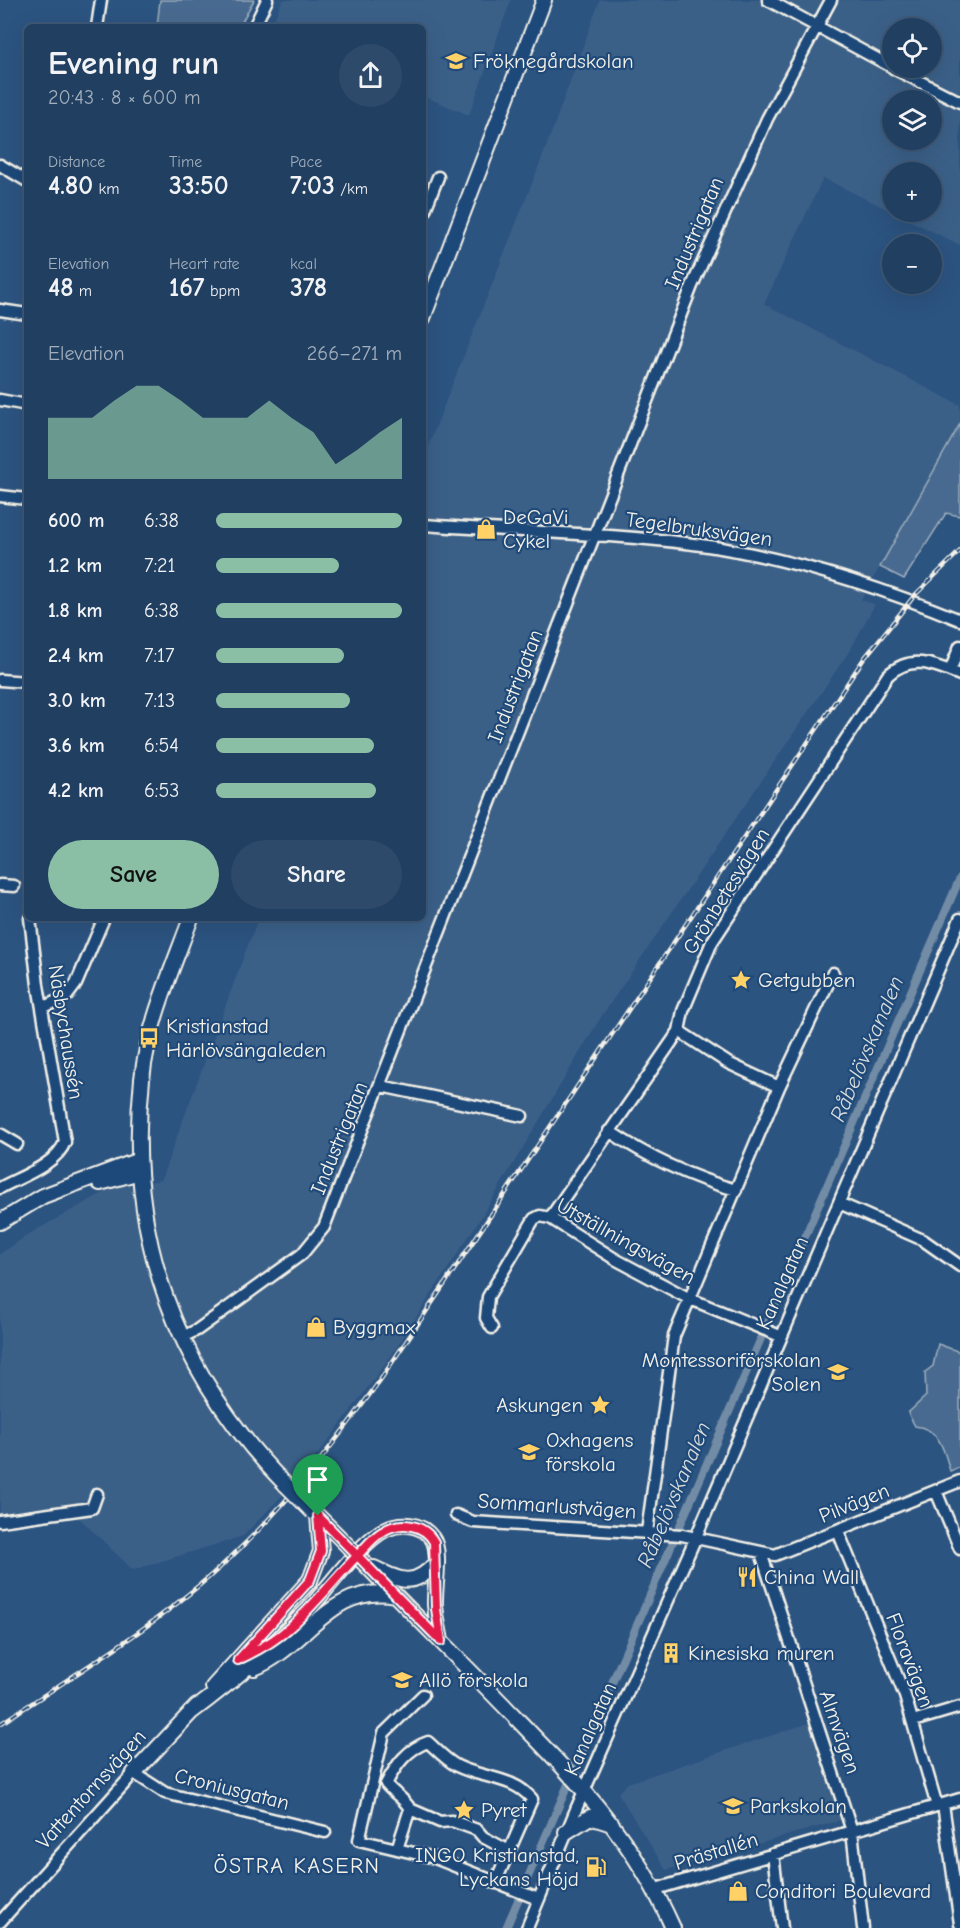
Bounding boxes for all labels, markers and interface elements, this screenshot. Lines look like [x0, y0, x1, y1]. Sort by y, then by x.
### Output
map controls [882, 18, 942, 294]
button: locate [882, 18, 942, 78]
text: Evening run [48, 44, 219, 82]
button: share [339, 44, 402, 107]
school or university icon: Fröknegårdskolan [444, 49, 468, 73]
place label: Fröknegårdskolan [473, 49, 634, 73]
text: 20:43 · 8 × 600 m [48, 86, 201, 109]
button: layers [882, 90, 942, 150]
text: Distance [48, 153, 105, 171]
text: Time [169, 153, 202, 171]
text: Pace [290, 153, 322, 171]
button: + [882, 162, 942, 222]
text: 4.80 [48, 171, 93, 201]
text: 33:50 [169, 171, 229, 201]
text: 7:03 [290, 171, 335, 201]
street label: Industrigatan [660, 173, 728, 293]
text: km [93, 180, 119, 198]
text: /km [335, 180, 368, 198]
button: − [882, 234, 942, 294]
text: Elevation [48, 255, 109, 273]
text: Heart rate [169, 255, 240, 273]
text: kcal [290, 255, 317, 273]
text: 48 [48, 273, 74, 303]
text: 167 [169, 273, 205, 303]
text: 378 [290, 273, 327, 303]
text: m [74, 282, 92, 300]
text: bpm [205, 282, 240, 300]
text: Elevation [48, 342, 125, 365]
text: 266–271 m [307, 342, 402, 365]
place label: DeGaVi Cykel [503, 505, 569, 553]
street label: Tegelbruksvägen [624, 507, 774, 551]
text: 600 m [48, 509, 104, 532]
text: 6:38 [144, 509, 179, 532]
shop icon: DeGaVi Cykel [474, 517, 498, 541]
text: 1.2 km [48, 554, 102, 577]
text: 7:21 [144, 554, 175, 577]
text: 1.8 km [48, 599, 103, 622]
text: 6:38 [144, 599, 179, 622]
street label: Industrigatan [482, 626, 548, 746]
text: 2.4 km [48, 644, 104, 667]
text: 7:17 [144, 644, 174, 667]
text: 3.0 km [48, 689, 106, 712]
text: 7:13 [144, 689, 175, 712]
text: 3.6 km [48, 734, 105, 757]
text: 6:54 [144, 734, 179, 757]
text: 4.2 km [48, 779, 104, 802]
text: 6:53 [144, 779, 179, 802]
street label: Grönbetesvägen [678, 823, 774, 959]
button: Save [48, 840, 219, 909]
button: Share [231, 840, 402, 909]
street label: Näsbychaussén [44, 963, 88, 1101]
place icon: Getgubben [729, 968, 753, 992]
place label: Getgubben [758, 968, 855, 992]
water label: Råbelövskanalen [825, 972, 909, 1126]
place label: Kristianstad Härlövsängaleden [166, 1014, 326, 1062]
bus stop icon: Kristianstad Härlövsängaleden [137, 1026, 161, 1050]
street label: Industrigatan [306, 1078, 372, 1198]
street label: Utställningsvägen [552, 1193, 700, 1289]
street label: Kanalgatan [751, 1233, 813, 1333]
shop icon: Byggmax [304, 1315, 328, 1339]
place label: Byggmax [333, 1315, 416, 1339]
place label: Montessoriförskolan Solen [642, 1348, 821, 1396]
school or university icon: Montessoriförskolan Solen [826, 1360, 850, 1384]
place label: Askungen [496, 1393, 583, 1417]
place icon: Askungen [588, 1393, 612, 1417]
water label: Råbelövskanalen [632, 1418, 716, 1572]
place label: Oxhagens förskola [545, 1428, 634, 1476]
school or university icon: Oxhagens förskola [517, 1440, 541, 1464]
pin [292, 1454, 343, 1516]
icon: arrive [301, 1463, 334, 1496]
street label: Pilvägen [815, 1478, 893, 1528]
street label: Sommarlustvägen [477, 1488, 637, 1524]
restaurant icon: China Wall [735, 1565, 759, 1589]
place label: China Wall [764, 1565, 859, 1589]
street label: Floravägen [881, 1609, 939, 1711]
building icon: Kinesiska muren [659, 1641, 683, 1665]
place label: Kinesiska muren [688, 1641, 835, 1665]
school or university icon: Allö förskola [390, 1668, 414, 1692]
place label: Allö förskola [419, 1668, 528, 1692]
street label: Kanalgatan [559, 1679, 621, 1779]
street label: Almvägen [815, 1687, 865, 1777]
street label: Vattentornsvägen [31, 1724, 151, 1854]
street label: Croniusgatan [172, 1763, 292, 1815]
school or university icon: Parkskolan [721, 1794, 745, 1818]
place label: Parkskolan [750, 1794, 847, 1818]
place icon: Pyret [452, 1798, 476, 1822]
place label: Pyret [481, 1798, 528, 1822]
street label: Prästallén [671, 1827, 761, 1875]
place label: INGO Kristianstad, Lyckans Höjd [415, 1843, 579, 1891]
district label: ÖSTRA KASERN [213, 1853, 381, 1879]
fuel station icon: INGO Kristianstad, Lyckans Höjd [584, 1855, 608, 1879]
shop icon: Conditori Boulevard [726, 1879, 750, 1903]
place label: Conditori Boulevard [755, 1879, 931, 1903]

